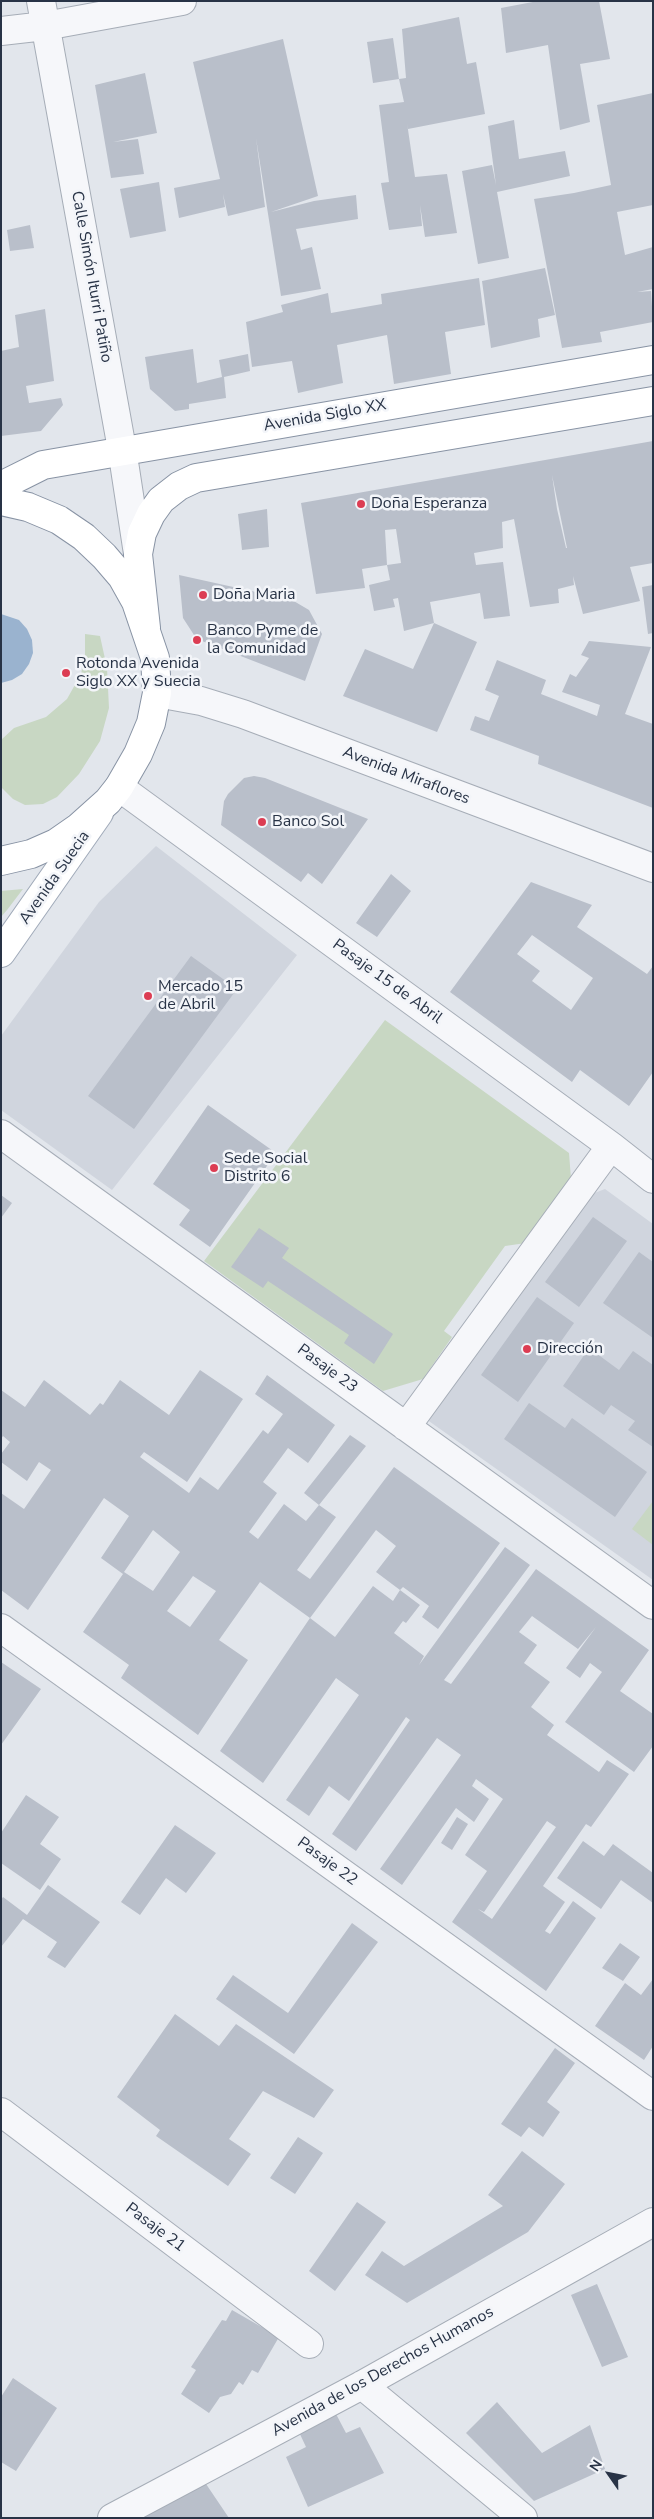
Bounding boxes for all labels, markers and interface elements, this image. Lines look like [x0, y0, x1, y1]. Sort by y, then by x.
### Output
street label: Calle Simón Iturri Patiño [66, 190, 116, 364]
street label: Avenida Siglo XX [262, 396, 388, 436]
place label: Doña Esperanza [371, 494, 487, 514]
marker: Doña Esperanza [355, 498, 367, 510]
place label: Doña Maria [213, 585, 296, 605]
marker: Doña Maria [197, 589, 209, 601]
place label: Banco Pyme de la Comunidad [207, 621, 318, 659]
marker: Banco Pyme de la Comunidad [191, 634, 203, 646]
place label: Rotonda Avenida Siglo XX y Suecia [76, 654, 201, 692]
marker: Rotonda Avenida Siglo XX y Suecia [60, 667, 72, 679]
street label: Avenida Miraflores [340, 743, 472, 809]
place label: Banco Sol [272, 812, 344, 832]
marker: Banco Sol [256, 816, 268, 828]
street label: Avenida Suecia [16, 828, 94, 928]
street label: Pasaje 15 de Abril [328, 936, 446, 1028]
place label: Mercado 15 de Abril [158, 977, 243, 1015]
marker: Mercado 15 de Abril [142, 990, 154, 1002]
place label: Sede Social Distrito 6 [224, 1149, 307, 1187]
marker: Sede Social Distrito 6 [208, 1162, 220, 1174]
place label: Dirección [537, 1339, 603, 1359]
street label: Pasaje 23 [293, 1341, 361, 1397]
marker: Dirección [521, 1343, 533, 1355]
street label: Pasaje 22 [293, 1834, 361, 1890]
street label: Pasaje 21 [121, 2199, 189, 2257]
street label: Avenida de los Derechos Humanos [269, 2303, 497, 2441]
north arrow [584, 2449, 634, 2499]
text: N [585, 2456, 607, 2475]

